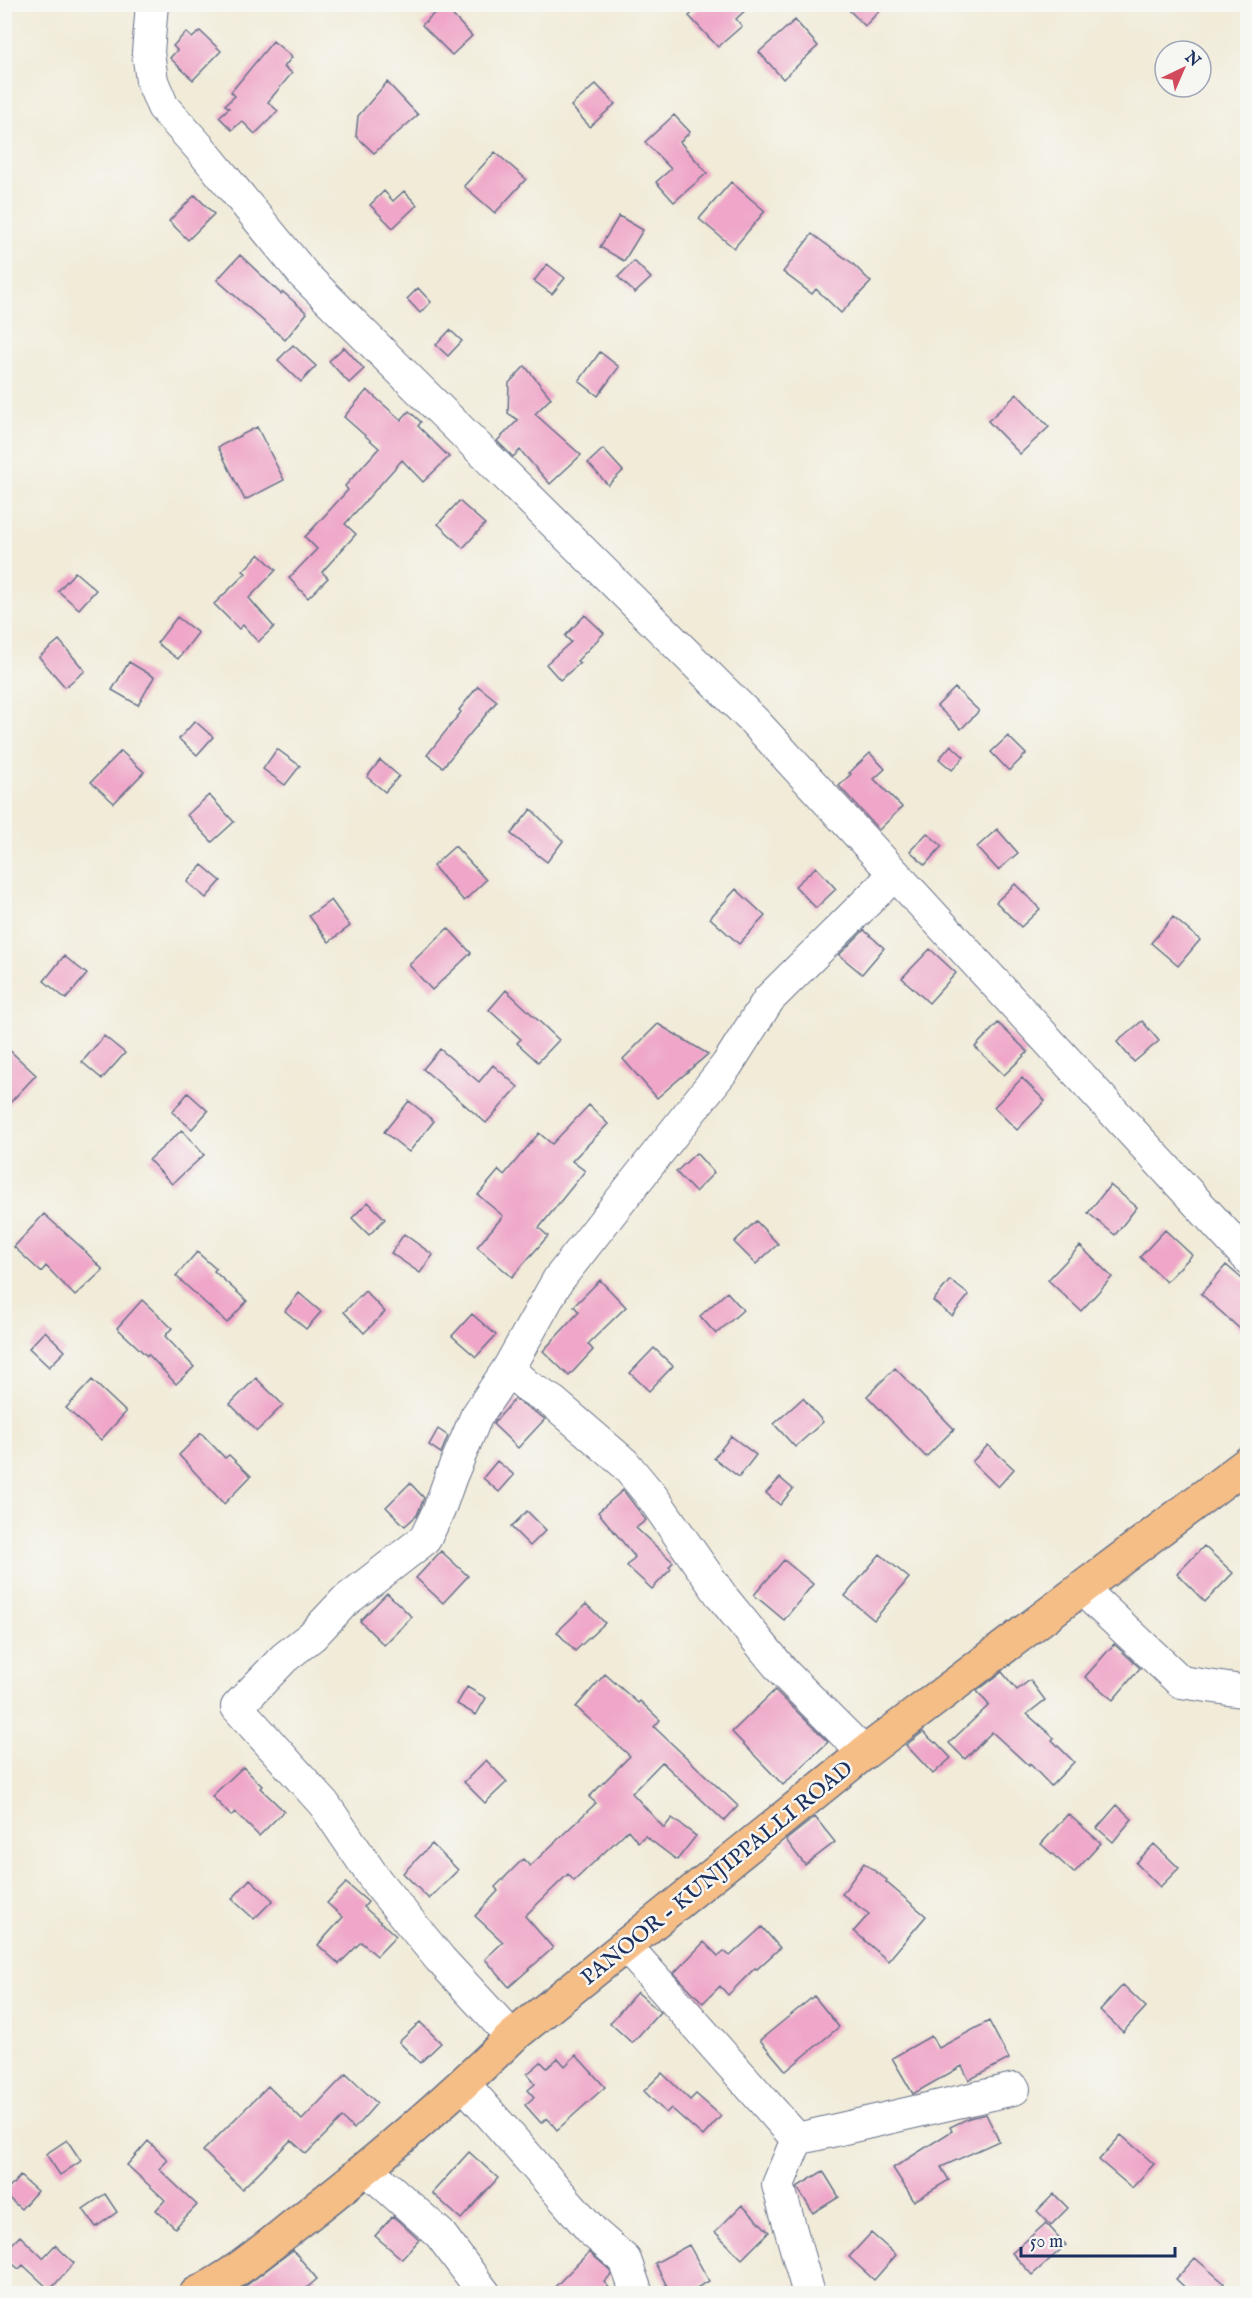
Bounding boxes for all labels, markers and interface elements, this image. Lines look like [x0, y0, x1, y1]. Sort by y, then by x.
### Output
north arrow [1153, 39, 1213, 99]
text: N [1179, 47, 1204, 72]
street label: PANOOR - KUNJIPPALLI ROAD [576, 1755, 859, 1992]
scale bar [1021, 2220, 1176, 2258]
text: 50 m [1030, 2231, 1063, 2254]

